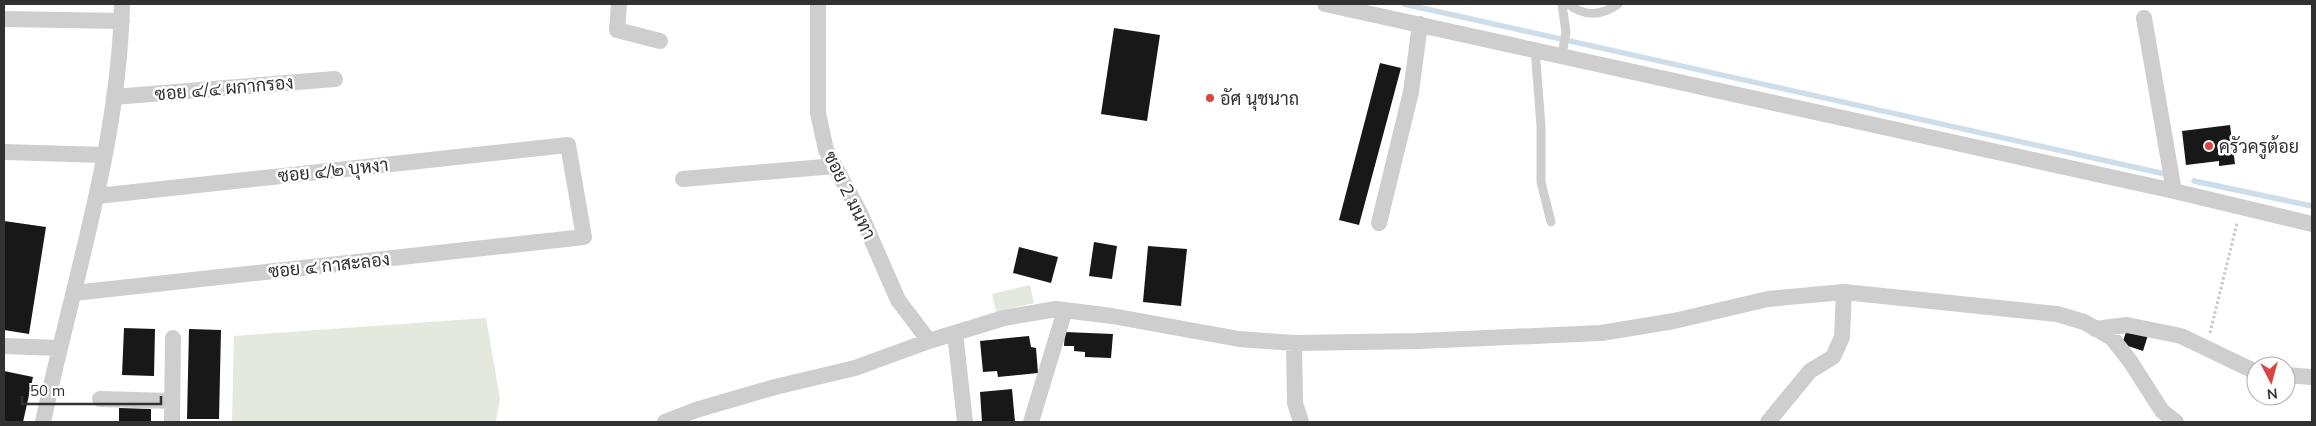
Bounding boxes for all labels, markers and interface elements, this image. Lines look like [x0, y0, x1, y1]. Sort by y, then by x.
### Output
street label: ซอย ๔/๔ ผกากรอง [154, 70, 294, 106]
place label: อัศ นุชนาถ [1220, 87, 1299, 111]
marker: อัศ นุชนาถ [1204, 92, 1216, 104]
place label: ครัวครูต้อย [2219, 135, 2299, 160]
marker: ครัวครูต้อย [2203, 140, 2215, 152]
street label: ซอย 2 มนทา [819, 147, 881, 243]
street label: ซอย ๔/๒ บุหงา [277, 153, 390, 188]
street label: ซอย ๔ กาสะลอง [267, 247, 391, 283]
north arrow [2246, 356, 2296, 406]
scale bar [22, 374, 161, 406]
text: 50 m [30, 381, 65, 400]
text: N [2266, 384, 2279, 403]

